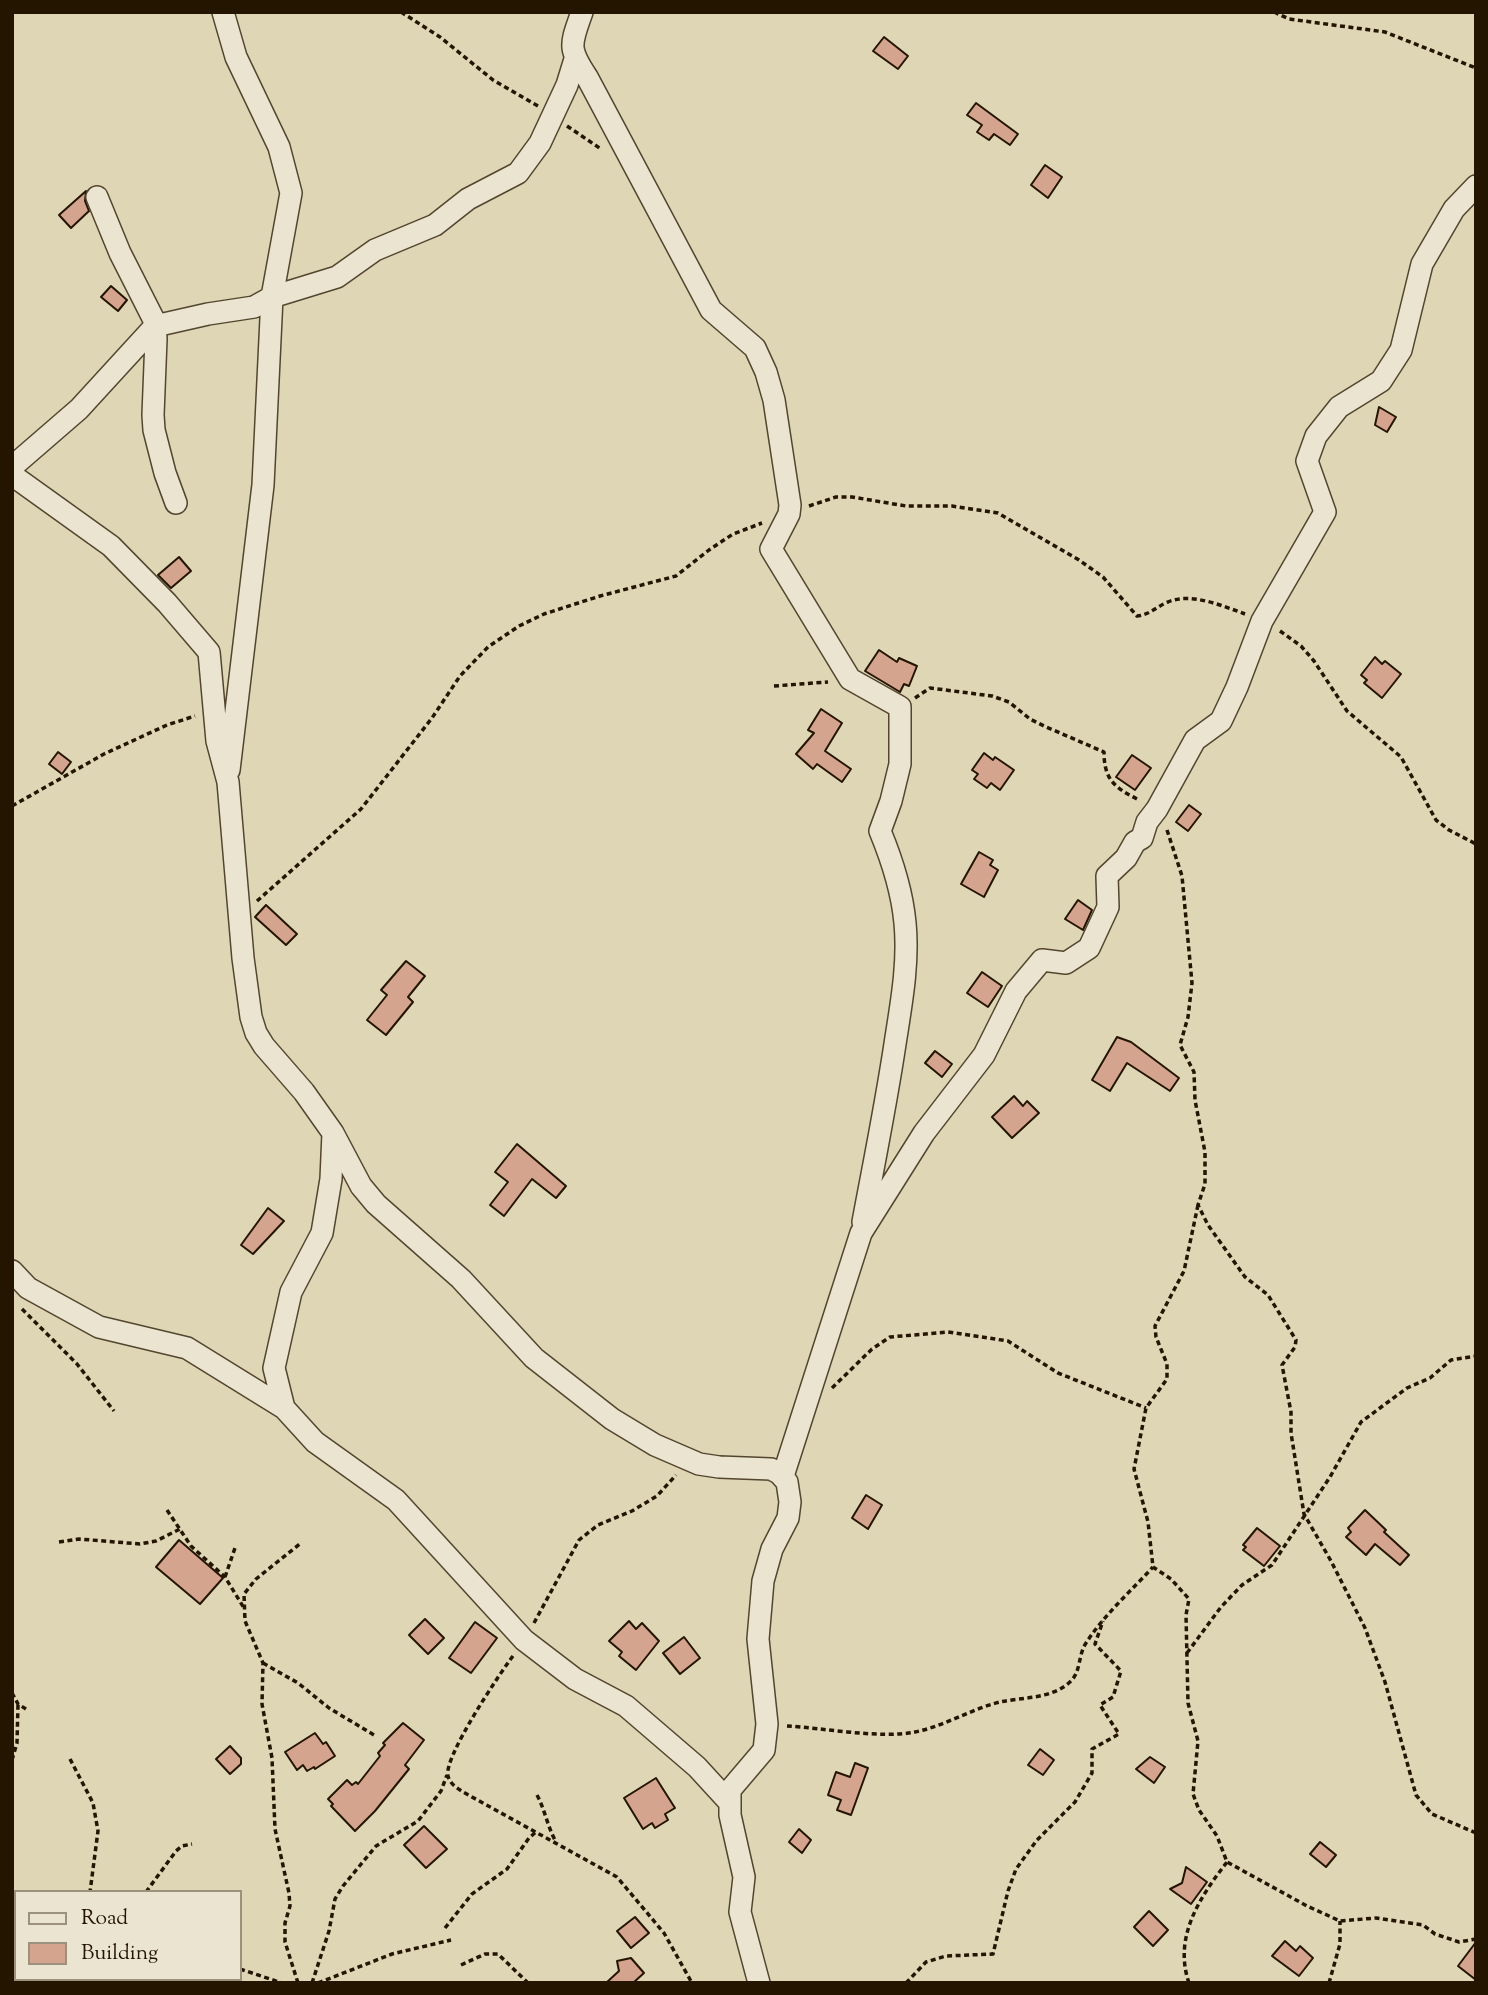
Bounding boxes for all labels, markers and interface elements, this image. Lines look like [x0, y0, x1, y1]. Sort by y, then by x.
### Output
legend [14, 1890, 242, 1981]
text: Road [81, 1904, 128, 1934]
text: Building [81, 1939, 158, 1969]

